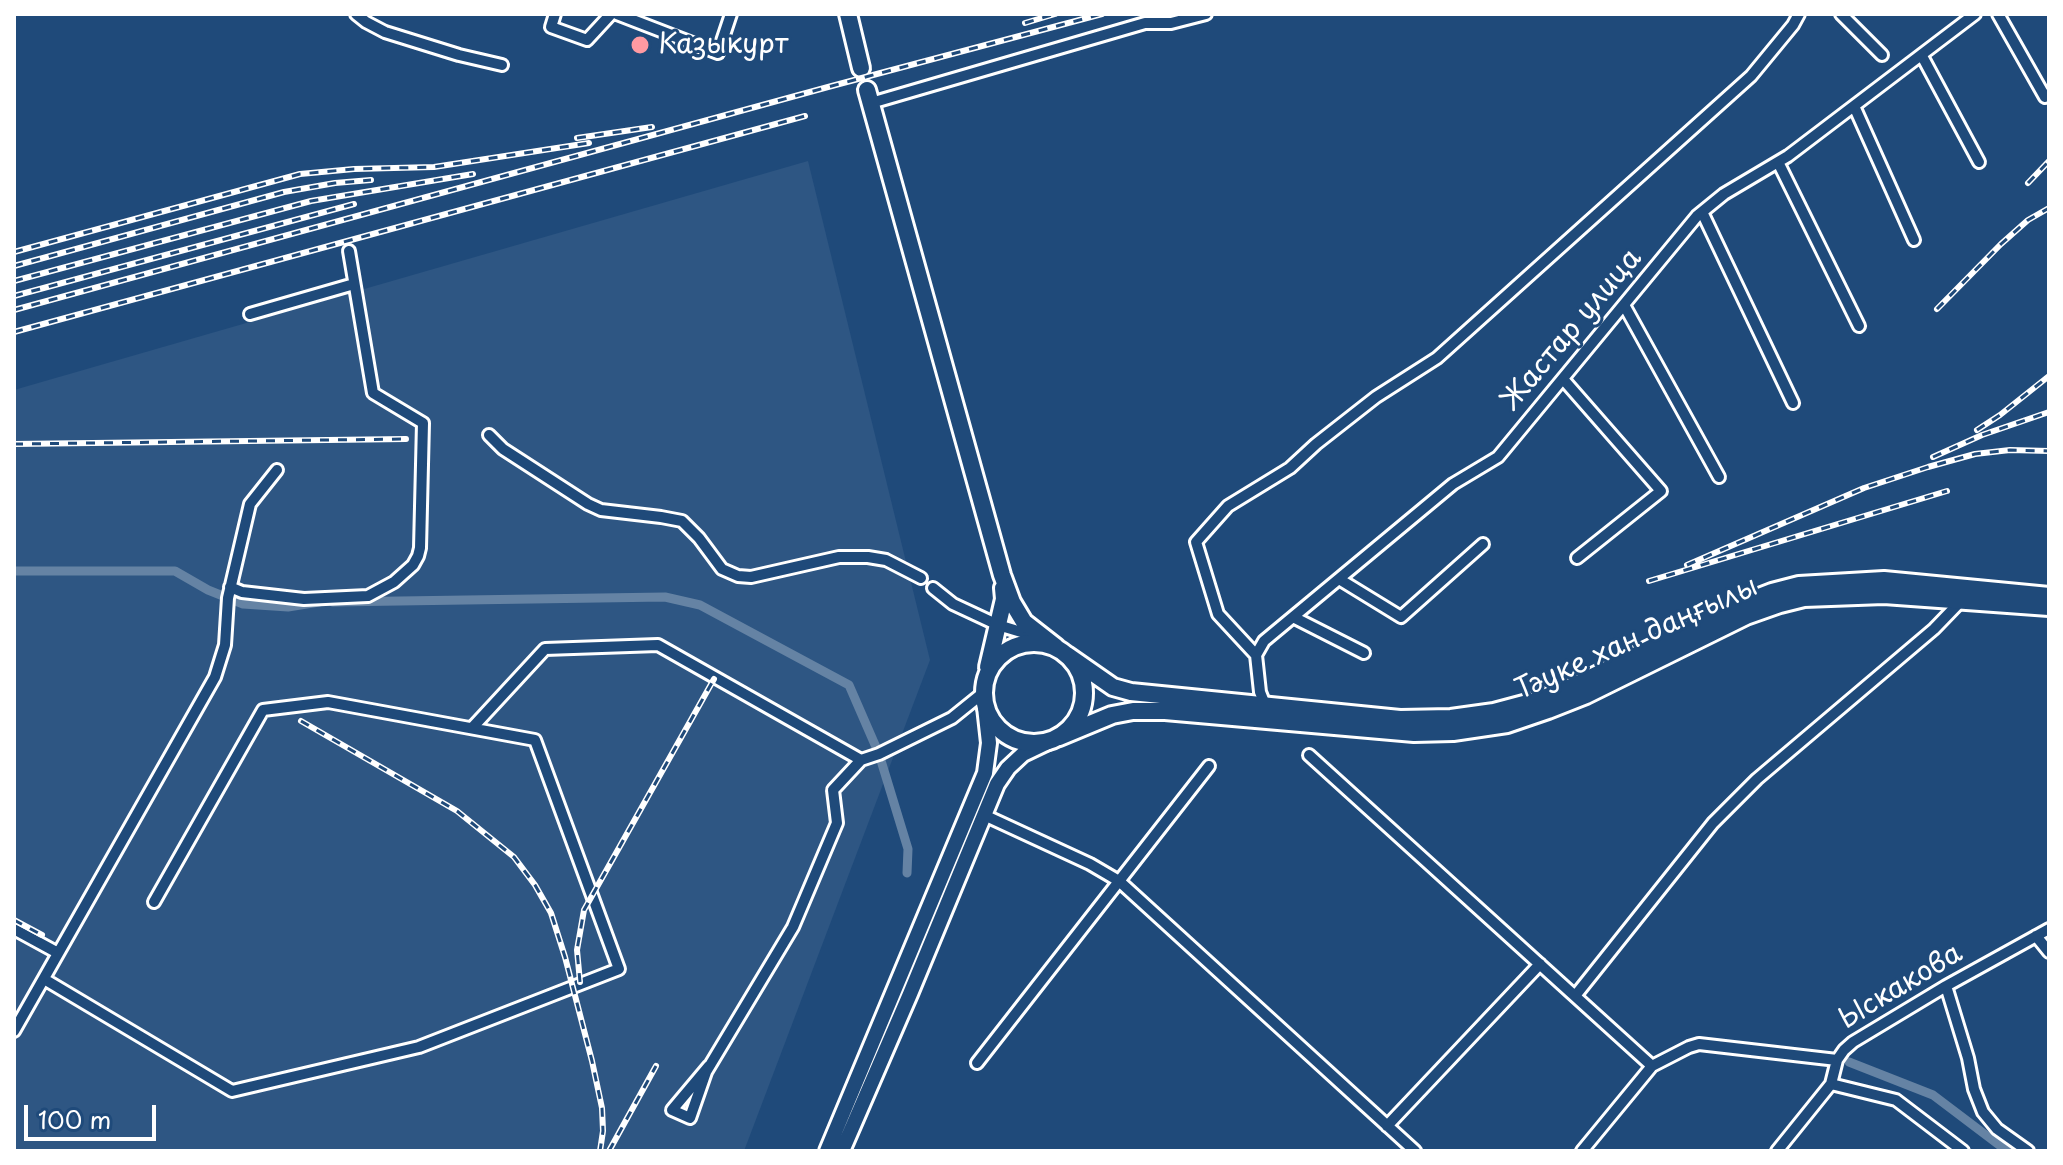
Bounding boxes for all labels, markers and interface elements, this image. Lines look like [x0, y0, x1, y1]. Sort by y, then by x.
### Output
place label: Казыкурт [658, 28, 788, 62]
marker: Казыкурт [629, 34, 651, 56]
street label: Жастар улица [1495, 243, 1649, 417]
street label: Тәуке хан даңғылы [1511, 570, 1763, 708]
street label: Ыскакова [1833, 937, 1969, 1037]
scale bar [28, 1089, 160, 1139]
text: 100 m [38, 1101, 111, 1137]

